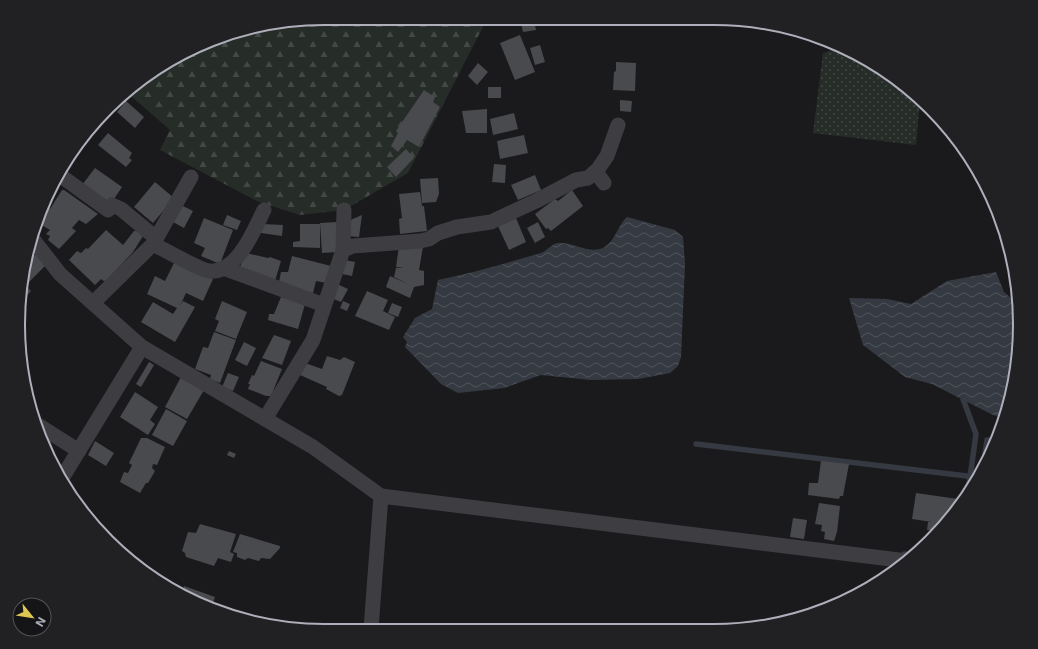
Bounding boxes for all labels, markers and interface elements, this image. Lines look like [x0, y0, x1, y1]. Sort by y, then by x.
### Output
north arrow [12, 597, 52, 637]
text: N [33, 615, 49, 629]

